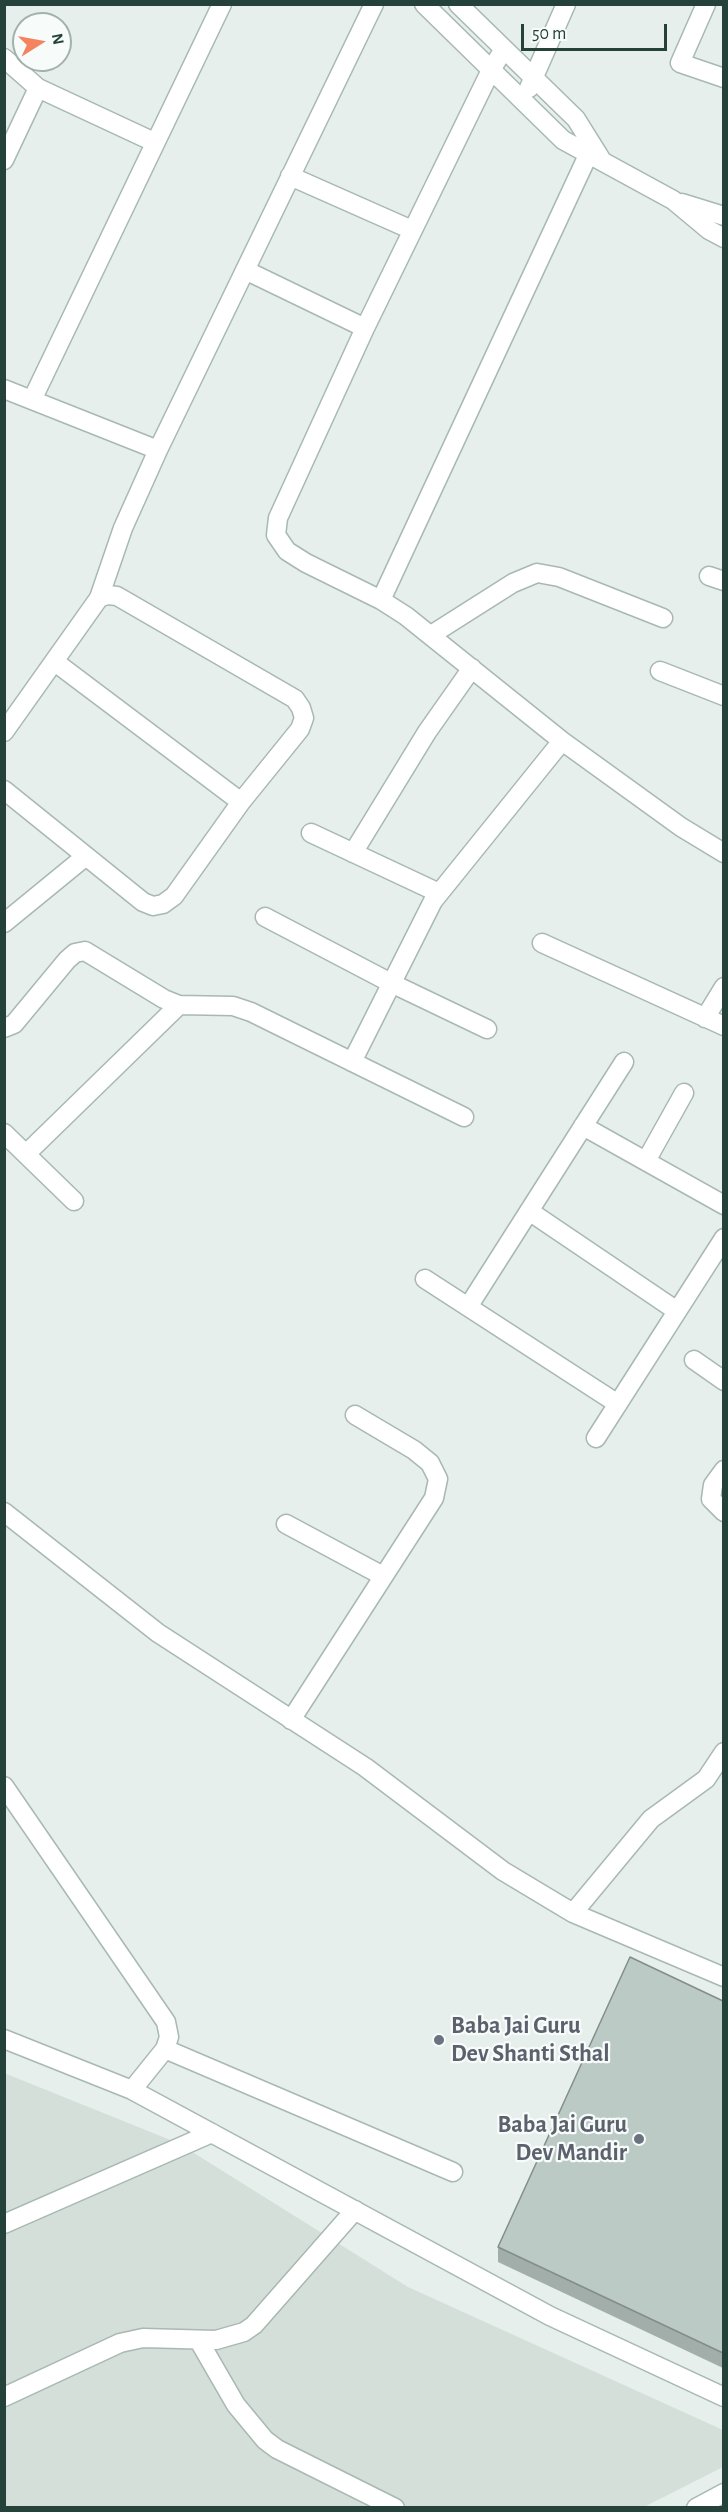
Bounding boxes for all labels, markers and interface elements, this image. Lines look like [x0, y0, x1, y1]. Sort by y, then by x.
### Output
north arrow [12, 12, 72, 72]
scale bar [524, 12, 670, 50]
text: 50 m [532, 25, 566, 43]
text: N [49, 32, 67, 46]
place label: Baba Jai Guru Dev Shanti Sthal [451, 2012, 610, 2068]
marker: Baba Jai Guru Dev Shanti Sthal [432, 2033, 446, 2047]
place label: Baba Jai Guru Dev Mandir [497, 2111, 627, 2167]
marker: Baba Jai Guru Dev Mandir [632, 2132, 646, 2146]

